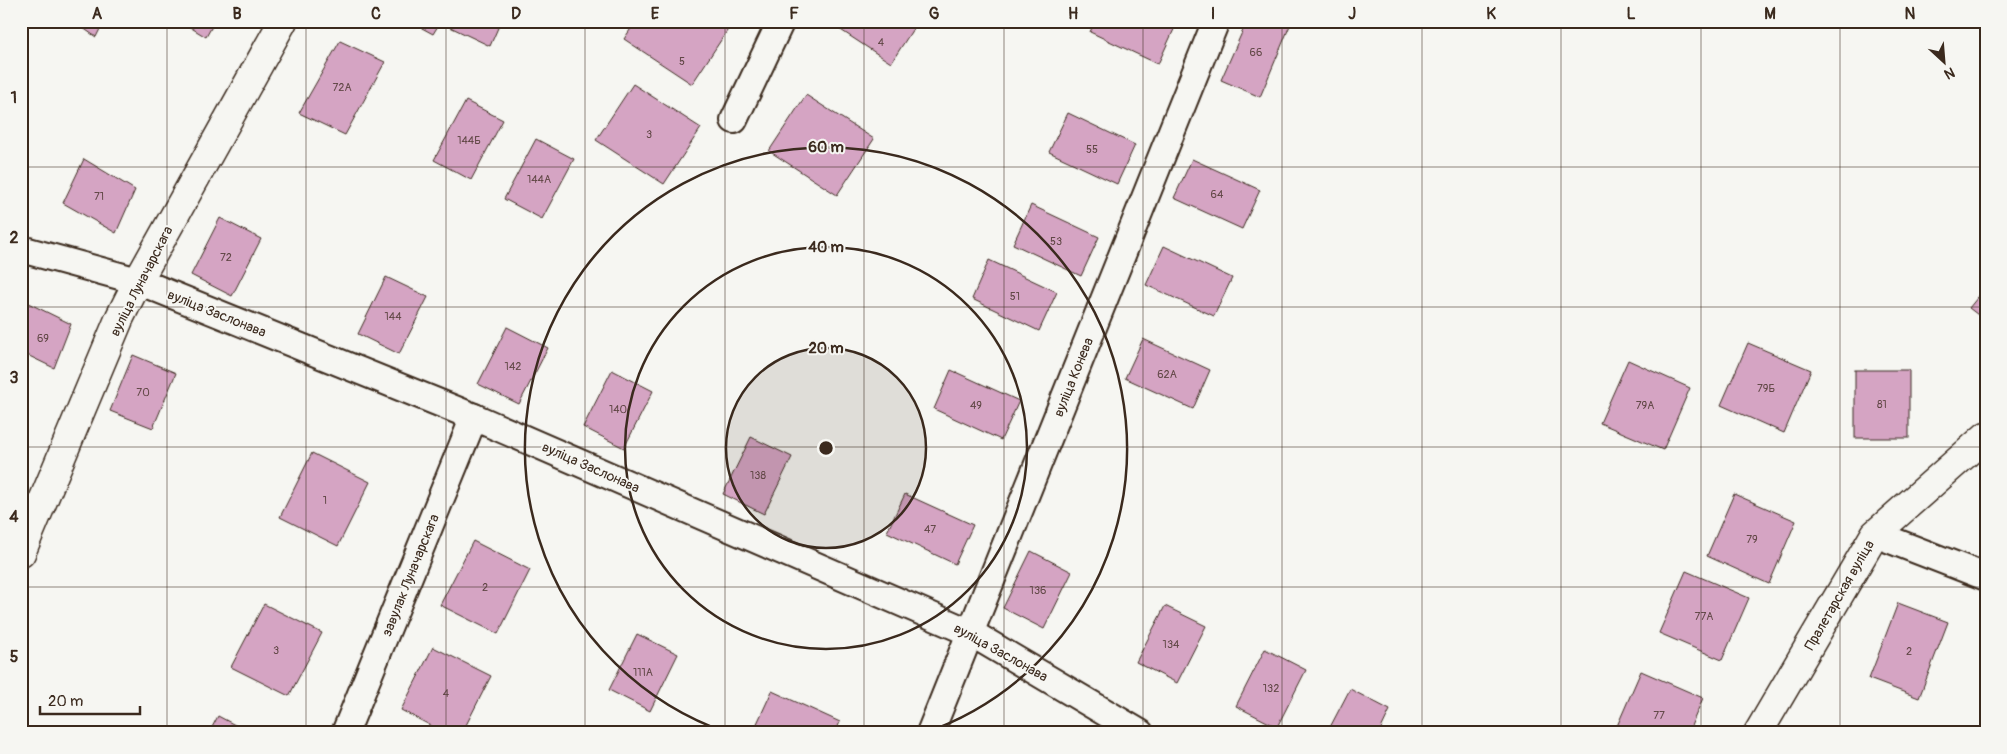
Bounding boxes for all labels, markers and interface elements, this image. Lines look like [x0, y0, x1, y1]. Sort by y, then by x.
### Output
text: A [92, 4, 103, 24]
text: B [232, 4, 242, 24]
text: C [371, 4, 381, 24]
text: D [511, 4, 521, 24]
text: E [651, 4, 660, 24]
text: F [789, 4, 799, 24]
text: G [929, 4, 940, 24]
text: H [1068, 4, 1078, 24]
text: I [1211, 4, 1215, 24]
text: J [1348, 4, 1356, 24]
text: K [1486, 4, 1496, 24]
text: L [1626, 4, 1636, 24]
text: M [1764, 4, 1776, 24]
text: N [1905, 4, 1916, 24]
house number: 4 [878, 36, 885, 49]
north arrow [1920, 38, 1970, 88]
house number: 66 [1250, 46, 1262, 59]
house number: 5 [679, 55, 685, 68]
text: N [1941, 64, 1957, 83]
house number: 72А [332, 81, 352, 94]
text: 1 [11, 88, 17, 108]
house number: 3 [646, 128, 652, 141]
house number: 144Б [457, 134, 481, 147]
text: 60 m [808, 138, 844, 157]
house number: 55 [1086, 143, 1098, 156]
house number: 144А [527, 173, 551, 186]
house number: 64 [1211, 188, 1224, 201]
house number: 71 [94, 190, 104, 203]
street label: вуліца Луначарскага [106, 223, 177, 339]
text: 2 [10, 228, 19, 248]
house number: 53 [1050, 235, 1062, 248]
text: 40 m [808, 238, 844, 257]
house number: 72 [220, 251, 232, 264]
street label: вуліца Заслонава [165, 286, 269, 341]
house number: 51 [1010, 290, 1020, 303]
house number: 144 [384, 310, 402, 323]
house number: 69 [37, 332, 49, 345]
street label: вуліца Конева [1050, 335, 1097, 419]
text: 20 m [808, 339, 844, 358]
house number: 142 [505, 360, 521, 373]
text: 3 [10, 368, 19, 388]
house number: 62А [1157, 368, 1177, 381]
house number: 79Б [1757, 382, 1775, 395]
house number: 70 [136, 386, 150, 399]
house number: 81 [1877, 398, 1887, 411]
house number: 49 [970, 399, 982, 412]
house number: 79А [1636, 399, 1654, 412]
house number: 140 [609, 403, 627, 416]
street label: вуліца Заслонава [539, 438, 642, 497]
centre of rings [817, 439, 835, 457]
house number: 138 [750, 469, 766, 482]
house number: 1 [323, 494, 327, 507]
text: 4 [9, 507, 19, 527]
street label: завулак Луначарскага [378, 512, 443, 639]
house number: 47 [924, 523, 936, 536]
house number: 79 [1746, 533, 1758, 546]
street label: Пралетарская вуліца [1801, 537, 1878, 653]
house number: 2 [482, 581, 488, 594]
house number: 136 [1030, 584, 1046, 597]
house number: 77А [1695, 610, 1713, 623]
street label: вуліца Заслонава [951, 620, 1051, 685]
house number: 134 [1163, 638, 1180, 651]
house number: 3 [273, 644, 279, 657]
house number: 2 [1906, 645, 1912, 658]
text: 5 [10, 647, 19, 667]
house number: 111А [633, 666, 653, 679]
house number: 132 [1263, 682, 1279, 695]
scale bar [40, 684, 140, 716]
house number: 4 [443, 687, 450, 700]
text: 20 m [48, 692, 83, 711]
house number: 77 [1653, 709, 1665, 722]

